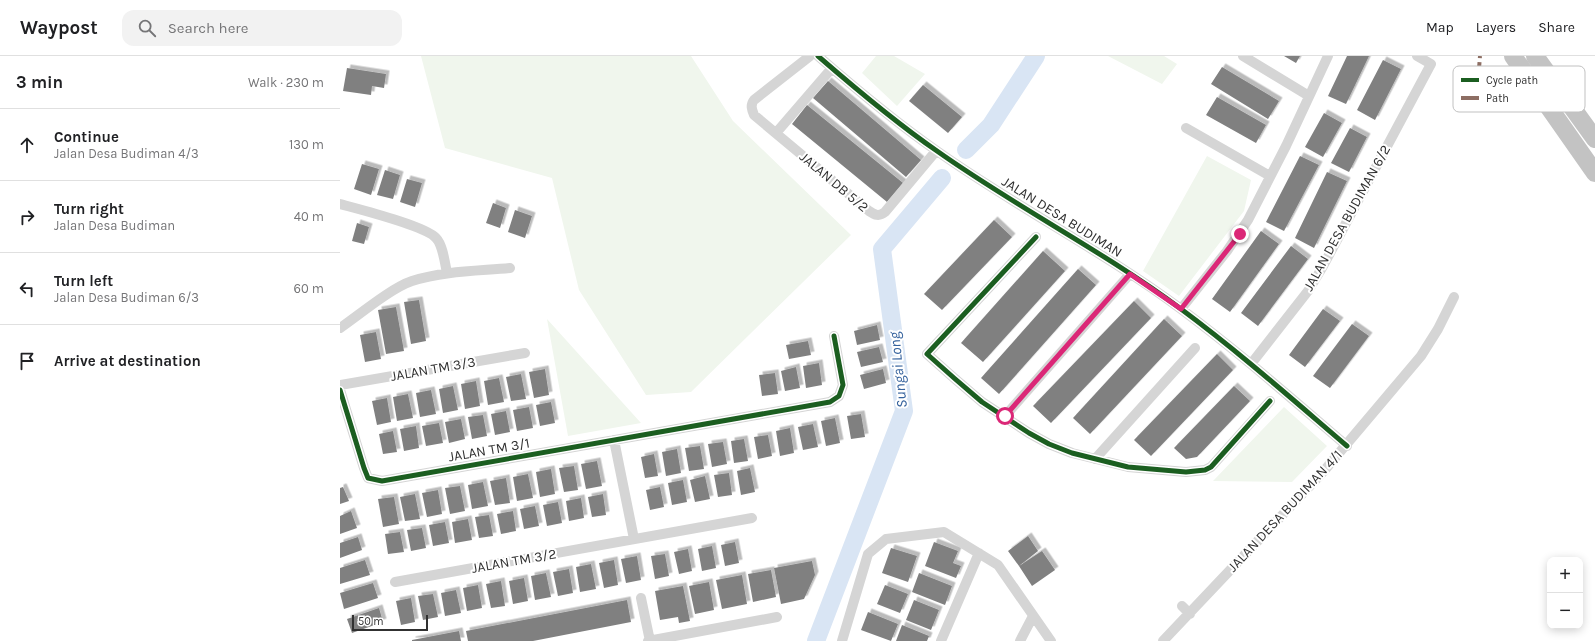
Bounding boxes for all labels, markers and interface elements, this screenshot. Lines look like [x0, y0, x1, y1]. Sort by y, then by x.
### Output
search box [122, 10, 402, 46]
text: Waypost [20, 17, 98, 39]
icon: search [136, 17, 158, 39]
text: Search here [168, 19, 248, 37]
text: Map [1426, 19, 1454, 36]
text: Layers [1476, 19, 1516, 36]
text: Share [1538, 19, 1575, 36]
legend [1453, 66, 1585, 112]
text: 3 min [16, 72, 63, 92]
text: Cycle path [1486, 74, 1538, 87]
text: Walk · 230 m [248, 75, 324, 90]
text: Path [1486, 92, 1509, 105]
text: Continue [54, 128, 119, 146]
icon: ahead [16, 134, 38, 156]
text: 130 m [289, 137, 324, 152]
street label: JALAN DESA BUDIMAN 6/2 [1300, 142, 1394, 294]
text: Jalan Desa Budiman 4/3 [54, 146, 199, 161]
street label: JALAN DB 5/2 [796, 148, 872, 216]
street label: JALAN DESA BUDIMAN [999, 173, 1125, 261]
text: Turn right [54, 200, 124, 218]
icon: right [16, 206, 38, 228]
text: 40 m [294, 209, 324, 224]
text: Jalan Desa Budiman [54, 218, 175, 233]
route end [1231, 225, 1249, 243]
text: Turn left [54, 272, 113, 290]
icon: left [16, 278, 38, 300]
text: 60 m [294, 281, 324, 296]
text: Jalan Desa Budiman 6/3 [54, 290, 199, 305]
water label: Sungai Long [885, 330, 911, 409]
icon: arrive [16, 350, 38, 372]
text: Arrive at destination [54, 352, 201, 370]
street label: JALAN TM 3/3 [389, 353, 477, 385]
route start [996, 407, 1014, 425]
street label: JALAN TM 3/1 [447, 434, 531, 466]
street label: JALAN DESA BUDIMAN 4/1 [1224, 447, 1346, 575]
street label: JALAN TM 3/2 [470, 545, 558, 577]
map controls [1547, 557, 1583, 629]
button: + [1547, 557, 1583, 593]
button: − [1547, 593, 1583, 629]
scale bar [352, 613, 428, 632]
text: 50 m [358, 615, 384, 628]

